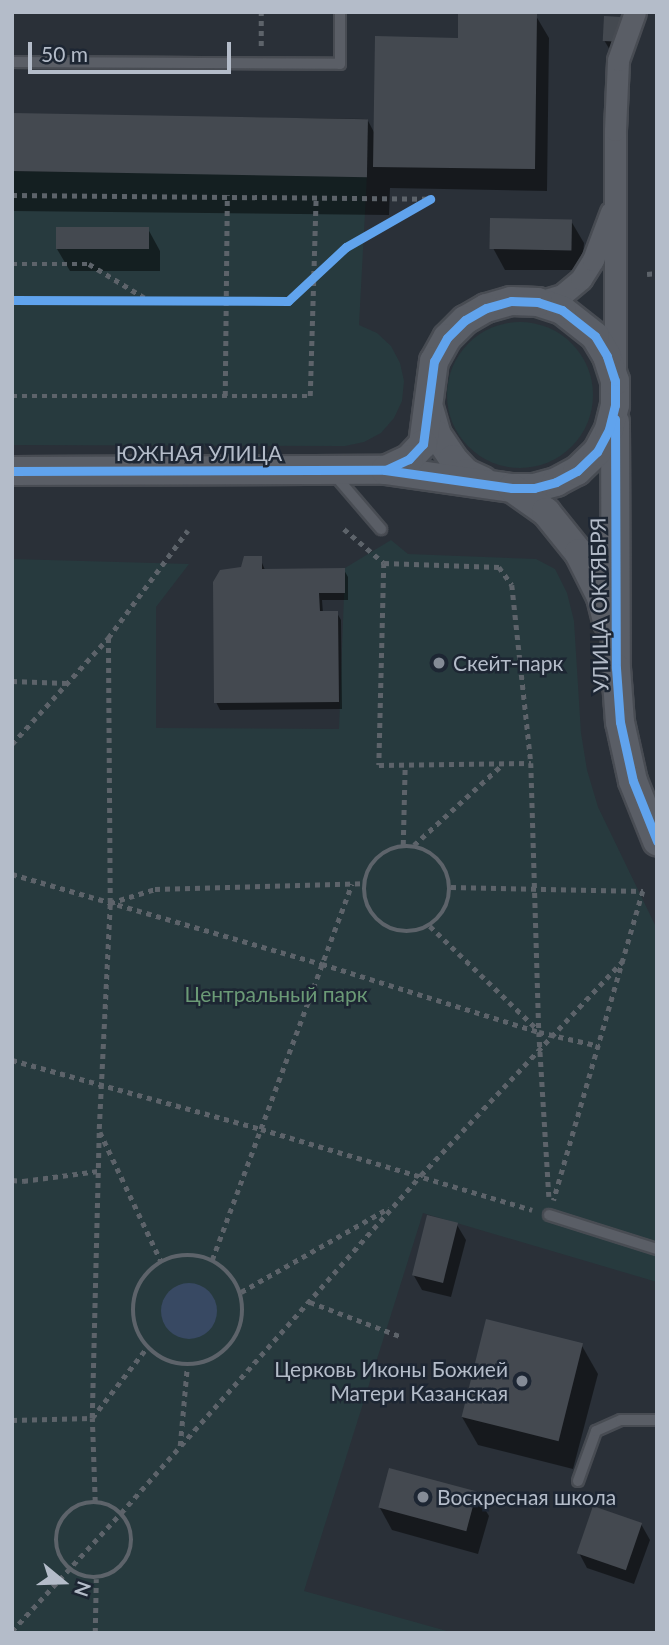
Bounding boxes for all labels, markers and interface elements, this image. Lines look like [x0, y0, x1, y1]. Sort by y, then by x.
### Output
scale bar [32, 28, 234, 72]
text: 50 m [41, 41, 88, 66]
street label: ЮЖНАЯ УЛИЦА [116, 440, 282, 466]
street label: УЛИЦА ОКТЯБРЯ [585, 517, 613, 693]
place label: Скейт-парк [453, 650, 563, 676]
marker: Скейт-парк [431, 655, 447, 671]
park label: Центральный парк [184, 981, 368, 1007]
place label: Церковь Иконы Божией Матери Казанская [274, 1356, 508, 1406]
marker: Церковь Иконы Божией Матери Казанская [514, 1373, 530, 1389]
place label: Воскресная школа [437, 1484, 616, 1510]
marker: Воскресная школа [415, 1489, 431, 1505]
north arrow [28, 1547, 98, 1617]
text: N [70, 1578, 97, 1600]

